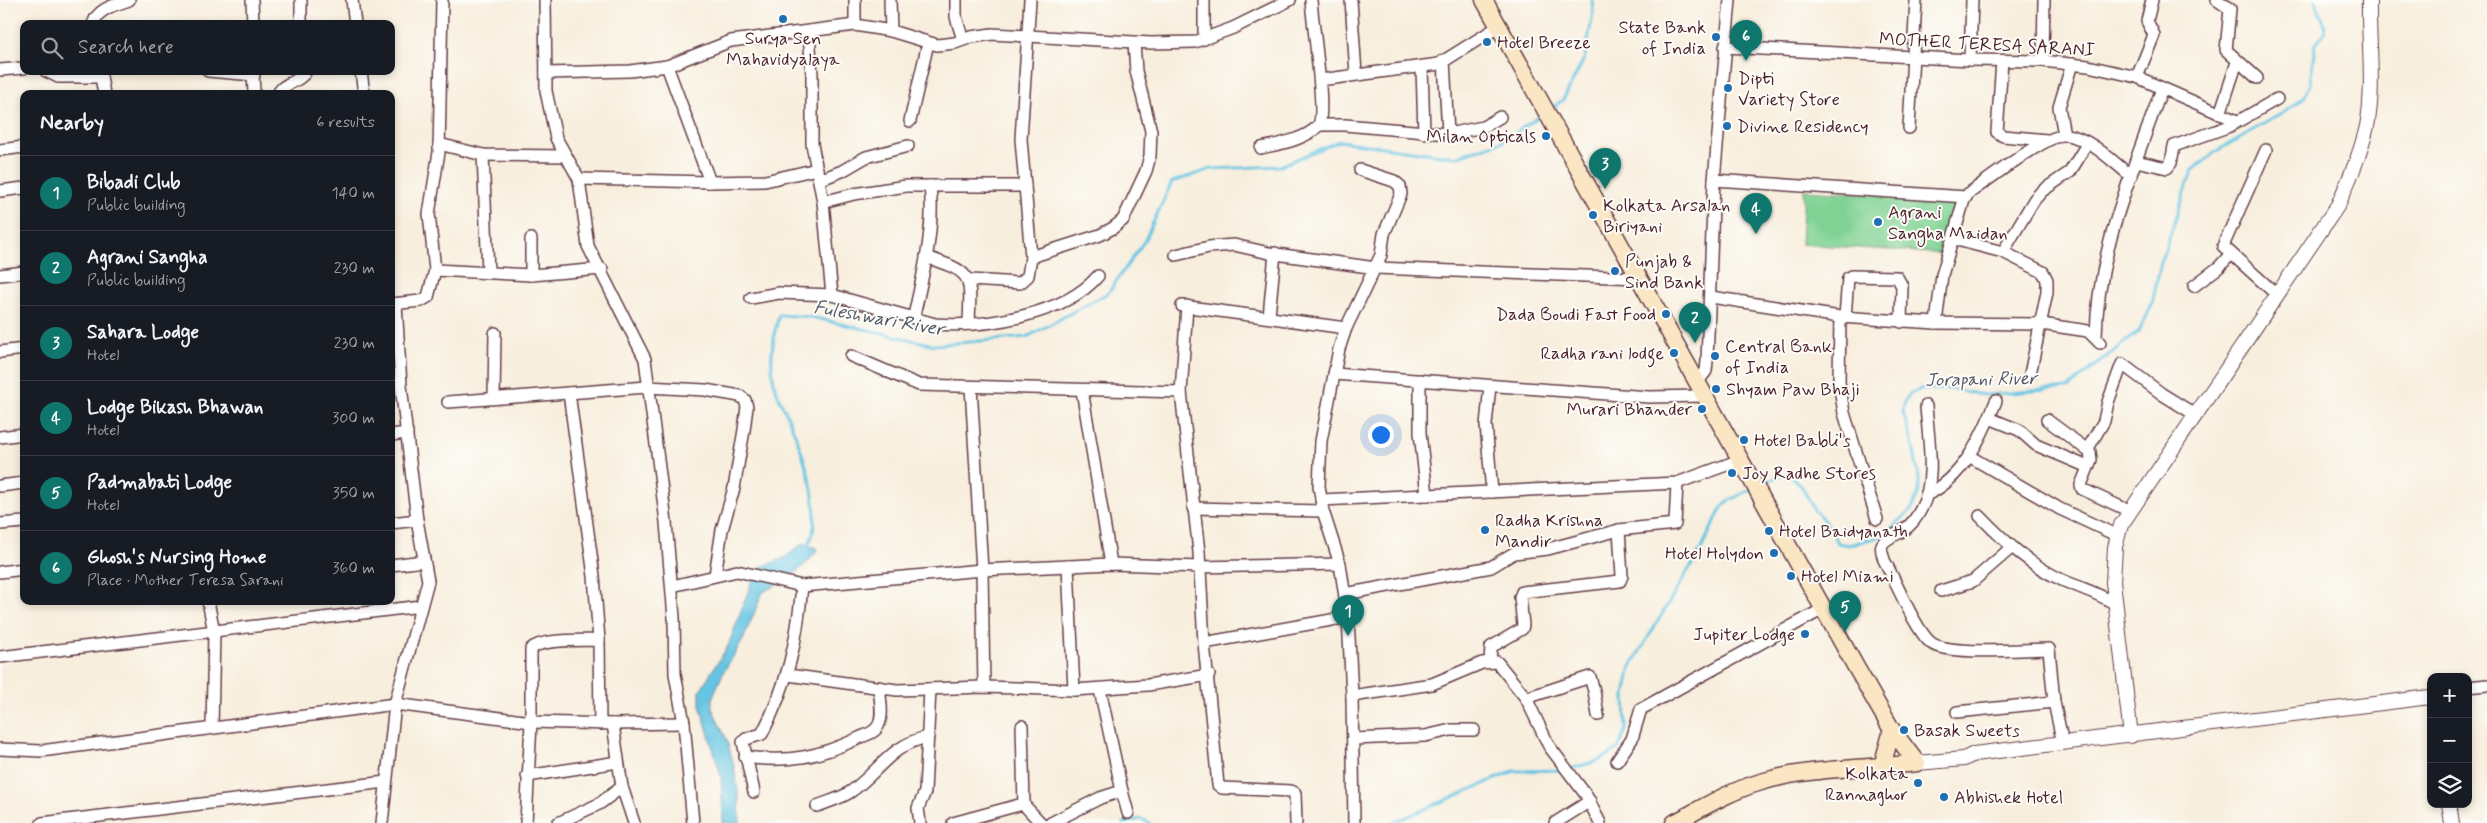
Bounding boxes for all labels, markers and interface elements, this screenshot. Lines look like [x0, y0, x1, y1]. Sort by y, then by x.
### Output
marker: Surya Sen Mahavidyalaya [777, 13, 789, 25]
place label: State Bank of India [1619, 16, 1706, 61]
search box [20, 20, 395, 75]
pin: 6 [1730, 20, 1762, 61]
place label: Surya Sen Mahavidyalaya [726, 27, 840, 72]
street label: MOTHER TERESA SARANI [1878, 27, 2096, 63]
place label: Hotel Breeze [1497, 31, 1591, 55]
marker: State Bank of India [1710, 31, 1722, 43]
icon: search [38, 34, 66, 62]
text: Search here [78, 35, 174, 60]
marker: Hotel Breeze [1481, 36, 1493, 48]
place label: Dipti Variety Store [1738, 67, 1840, 112]
marker: Dipti Variety Store [1722, 82, 1734, 94]
text: Nearby [40, 109, 104, 137]
text: 6 results [316, 112, 375, 133]
place label: Divine Residency [1737, 115, 1868, 139]
marker: Divine Residency [1721, 120, 1733, 132]
place label: Milan Opticals [1426, 125, 1536, 149]
marker: Milan Opticals [1540, 130, 1552, 142]
pin: 3 [1589, 148, 1621, 189]
text: Bibadi Club [87, 170, 181, 195]
text: 1 [52, 183, 60, 204]
text: 140 m [331, 183, 375, 204]
pin: 4 [1740, 193, 1772, 234]
place label: Kolkata Arsalan Biriyani [1603, 194, 1730, 239]
text: Public building [87, 195, 186, 216]
place label: Agrani Sangha Maidan [1888, 201, 2008, 247]
marker: Kolkata Arsalan Biriyani [1587, 209, 1599, 221]
marker: Agrani Sangha Maidan [1872, 216, 1884, 228]
text: Agrani Sangha [87, 245, 208, 270]
place label: Punjab & Sind Bank [1625, 250, 1703, 295]
text: 2 [52, 258, 60, 279]
text: 230 m [334, 258, 375, 279]
marker: Punjab & Sind Bank [1609, 265, 1621, 277]
text: Public building [87, 270, 186, 291]
water label: Fuleshwari River [812, 295, 949, 343]
pin: 2 [1679, 302, 1711, 343]
place label: Dada Boudi Fast Food [1496, 303, 1656, 327]
marker: Dada Boudi Fast Food [1660, 308, 1672, 320]
text: Sahara Lodge [87, 320, 199, 345]
text: 3 [52, 333, 60, 354]
text: 230 m [334, 333, 375, 354]
place label: Central Bank of India [1725, 335, 1832, 380]
place label: Radha rani lodge [1541, 342, 1664, 368]
text: Hotel [87, 345, 120, 366]
marker: Radha rani lodge [1668, 347, 1680, 359]
marker: Central Bank of India [1709, 350, 1721, 362]
water label: Jorapani River [1925, 366, 2039, 393]
place label: Shyam Paw Bhaji [1726, 378, 1860, 402]
marker: Shyam Paw Bhaji [1710, 383, 1722, 395]
text: Lodge Bikash Bhawan [87, 395, 263, 420]
place label: Murari Bhander [1566, 398, 1693, 422]
marker: Murari Bhander [1696, 403, 1708, 415]
text: 4 [51, 408, 61, 429]
text: 300 m [332, 408, 375, 429]
text: Hotel [87, 420, 120, 441]
your location [1368, 422, 1394, 448]
place label: Hotel Babli's [1754, 429, 1851, 453]
marker: Hotel Babli's [1738, 434, 1750, 446]
place label: Joy Radhe Stores [1742, 462, 1876, 486]
marker: Joy Radhe Stores [1726, 467, 1738, 479]
text: Padmabati Lodge [87, 470, 232, 495]
text: 5 [51, 483, 61, 504]
text: 350 m [333, 483, 375, 504]
text: Hotel [87, 495, 120, 516]
place label: Radha Krishna Mandir [1495, 509, 1603, 554]
place label: Hotel Baidyanath [1779, 520, 1908, 544]
marker: Radha Krishna Mandir [1479, 524, 1491, 536]
marker: Hotel Baidyanath [1763, 525, 1775, 537]
place label: Hotel Holydon [1665, 542, 1764, 566]
text: Ghosh's Nursing Home [87, 545, 266, 570]
marker: Hotel Holydon [1768, 547, 1780, 559]
text: 6 [52, 558, 60, 579]
text: 360 m [332, 558, 375, 579]
place label: Hotel Miami [1801, 565, 1894, 589]
text: Place · Mother Teresa Sarani [87, 570, 284, 591]
marker: Hotel Miami [1785, 570, 1797, 582]
pin: 5 [1829, 591, 1861, 632]
pin: 1 [1332, 595, 1364, 636]
place label: Jupiter Lodge [1693, 623, 1795, 647]
marker: Jupiter Lodge [1799, 628, 1811, 640]
map controls [2427, 673, 2472, 808]
button: + [2427, 673, 2472, 718]
button: − [2427, 718, 2472, 763]
place label: Basak Sweets [1914, 719, 2020, 743]
marker: Basak Sweets [1898, 724, 1910, 736]
place label: Kolkata Rannaghor [1825, 762, 1908, 807]
button: layers [2427, 763, 2472, 808]
marker: Kolkata Rannaghor [1912, 777, 1924, 789]
place label: Abhishek Hotel [1954, 786, 2063, 810]
marker: Abhishek Hotel [1938, 791, 1950, 803]

